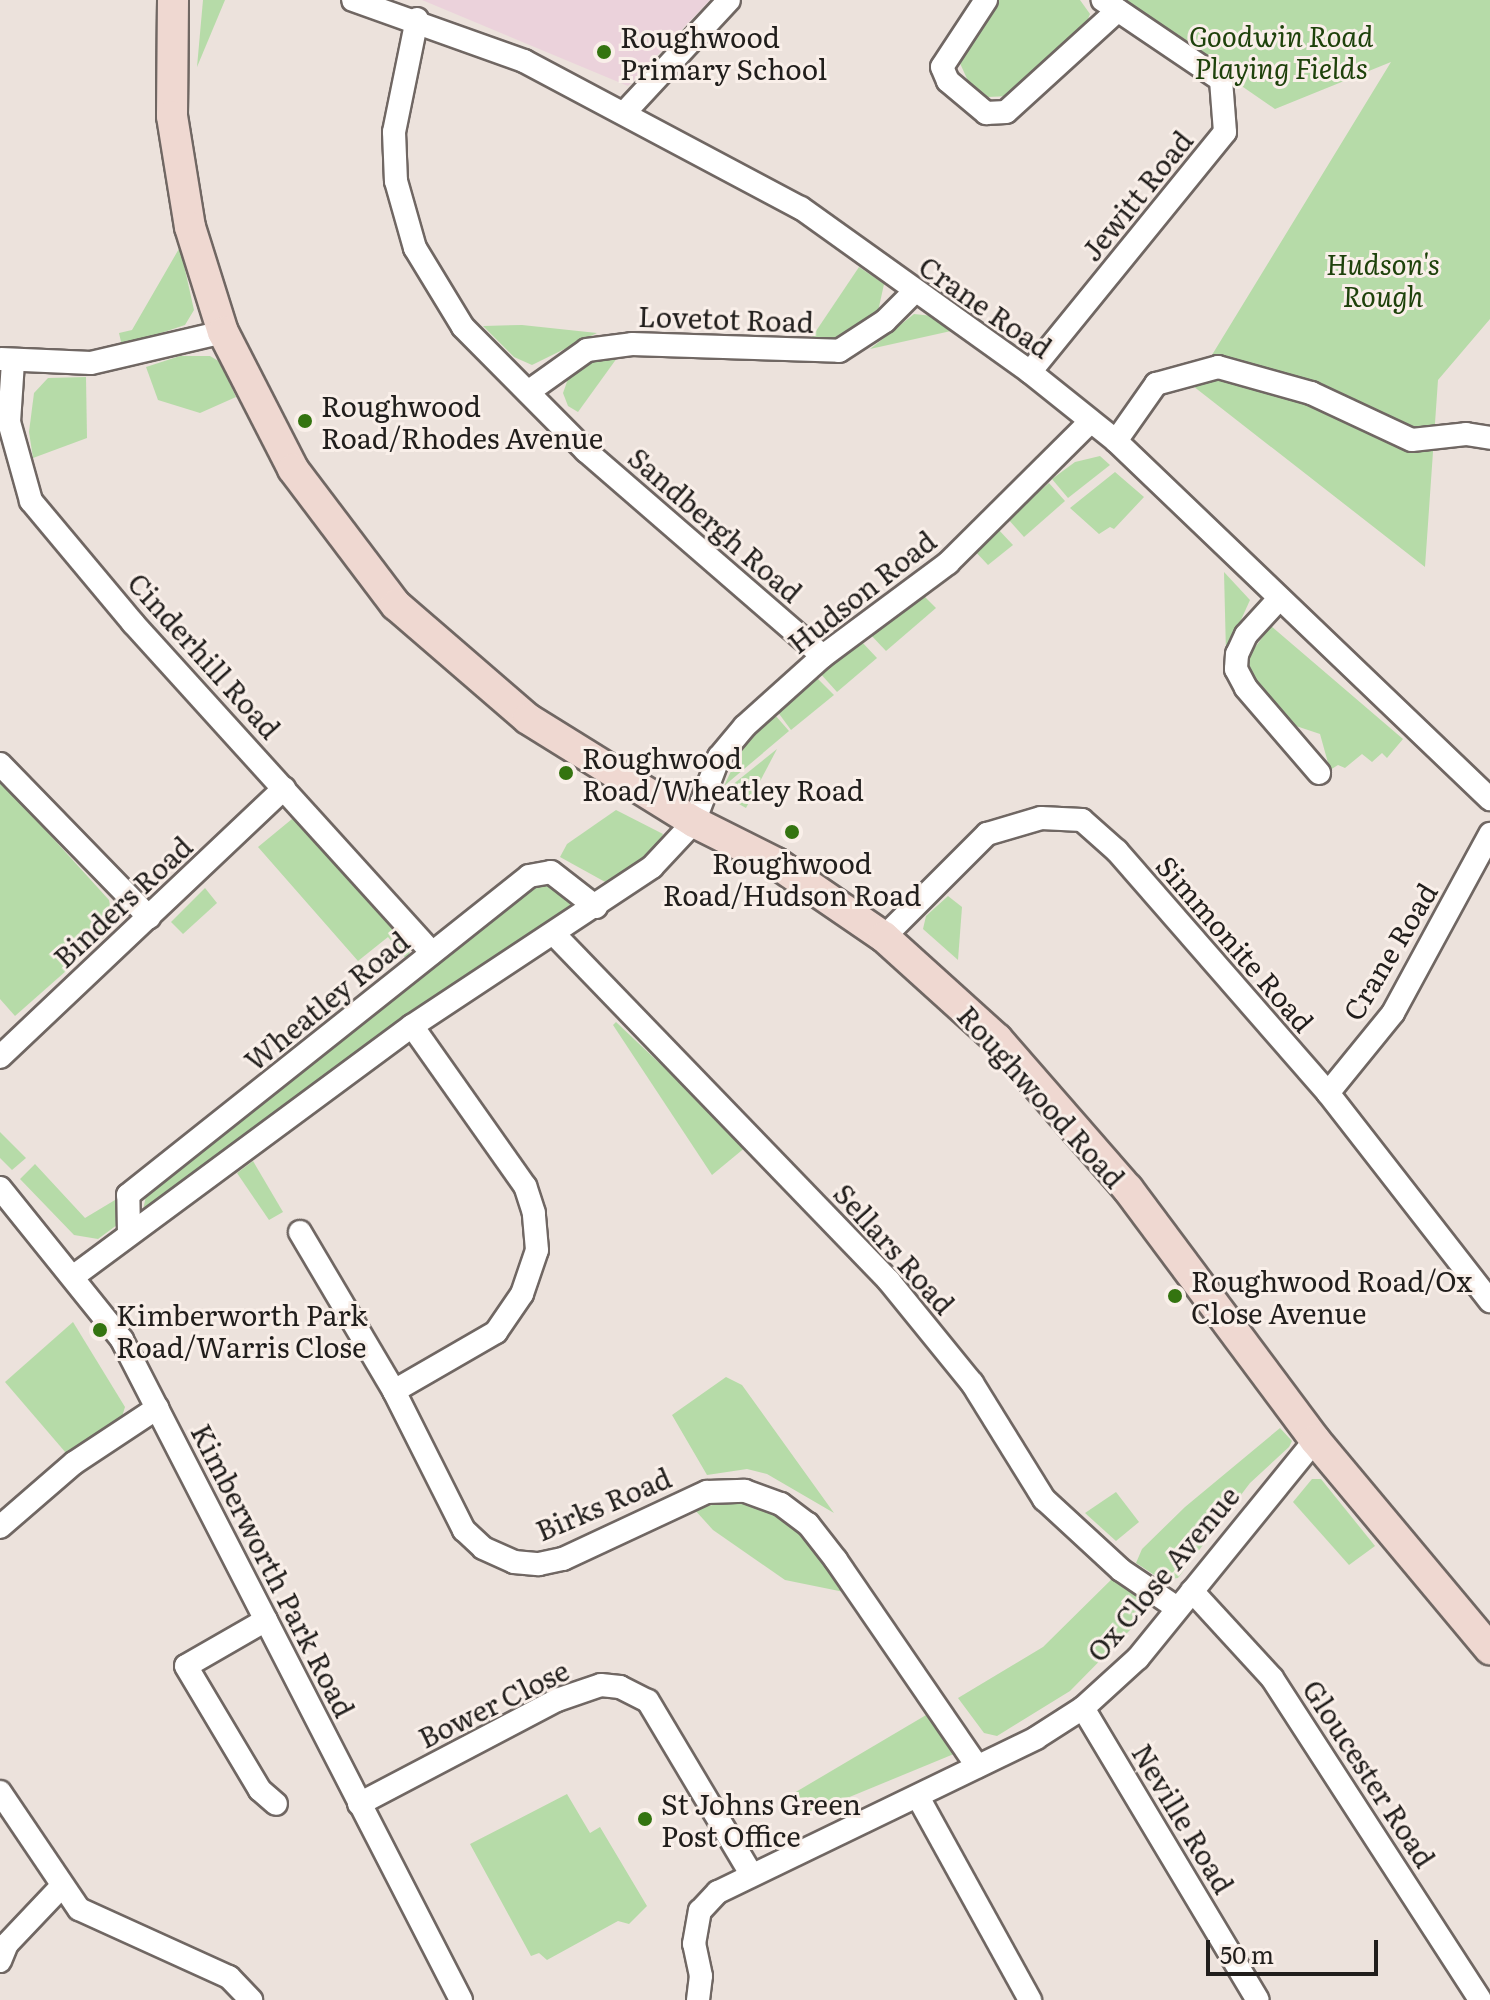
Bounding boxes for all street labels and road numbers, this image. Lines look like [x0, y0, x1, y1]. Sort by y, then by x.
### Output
street label: Jewitt Road [1073, 123, 1199, 267]
street label: Crane Road [913, 248, 1059, 364]
street label: Lovetot Road [638, 298, 814, 338]
street label: Sandbergh Road [622, 440, 810, 608]
street label: Hudson Road [780, 523, 942, 659]
street label: Cinderhill Road [122, 565, 288, 745]
street label: Binders Road [46, 828, 198, 974]
street label: Simmonite Road [1150, 848, 1322, 1038]
street label: Crane Road [1335, 876, 1443, 1026]
street label: Wheatley Road [237, 923, 415, 1077]
street label: Roughwood Road [951, 998, 1133, 1194]
street label: Sellars Road [828, 1176, 962, 1320]
street label: Kimberworth Park Road [185, 1418, 363, 1722]
street label: Birks Road [530, 1459, 676, 1547]
street label: Ox Close Avenue [1079, 1479, 1245, 1667]
street label: Bower Close [412, 1652, 574, 1754]
street label: Gloucester Road [1297, 1673, 1443, 1873]
street label: Neville Road [1126, 1737, 1242, 1899]

